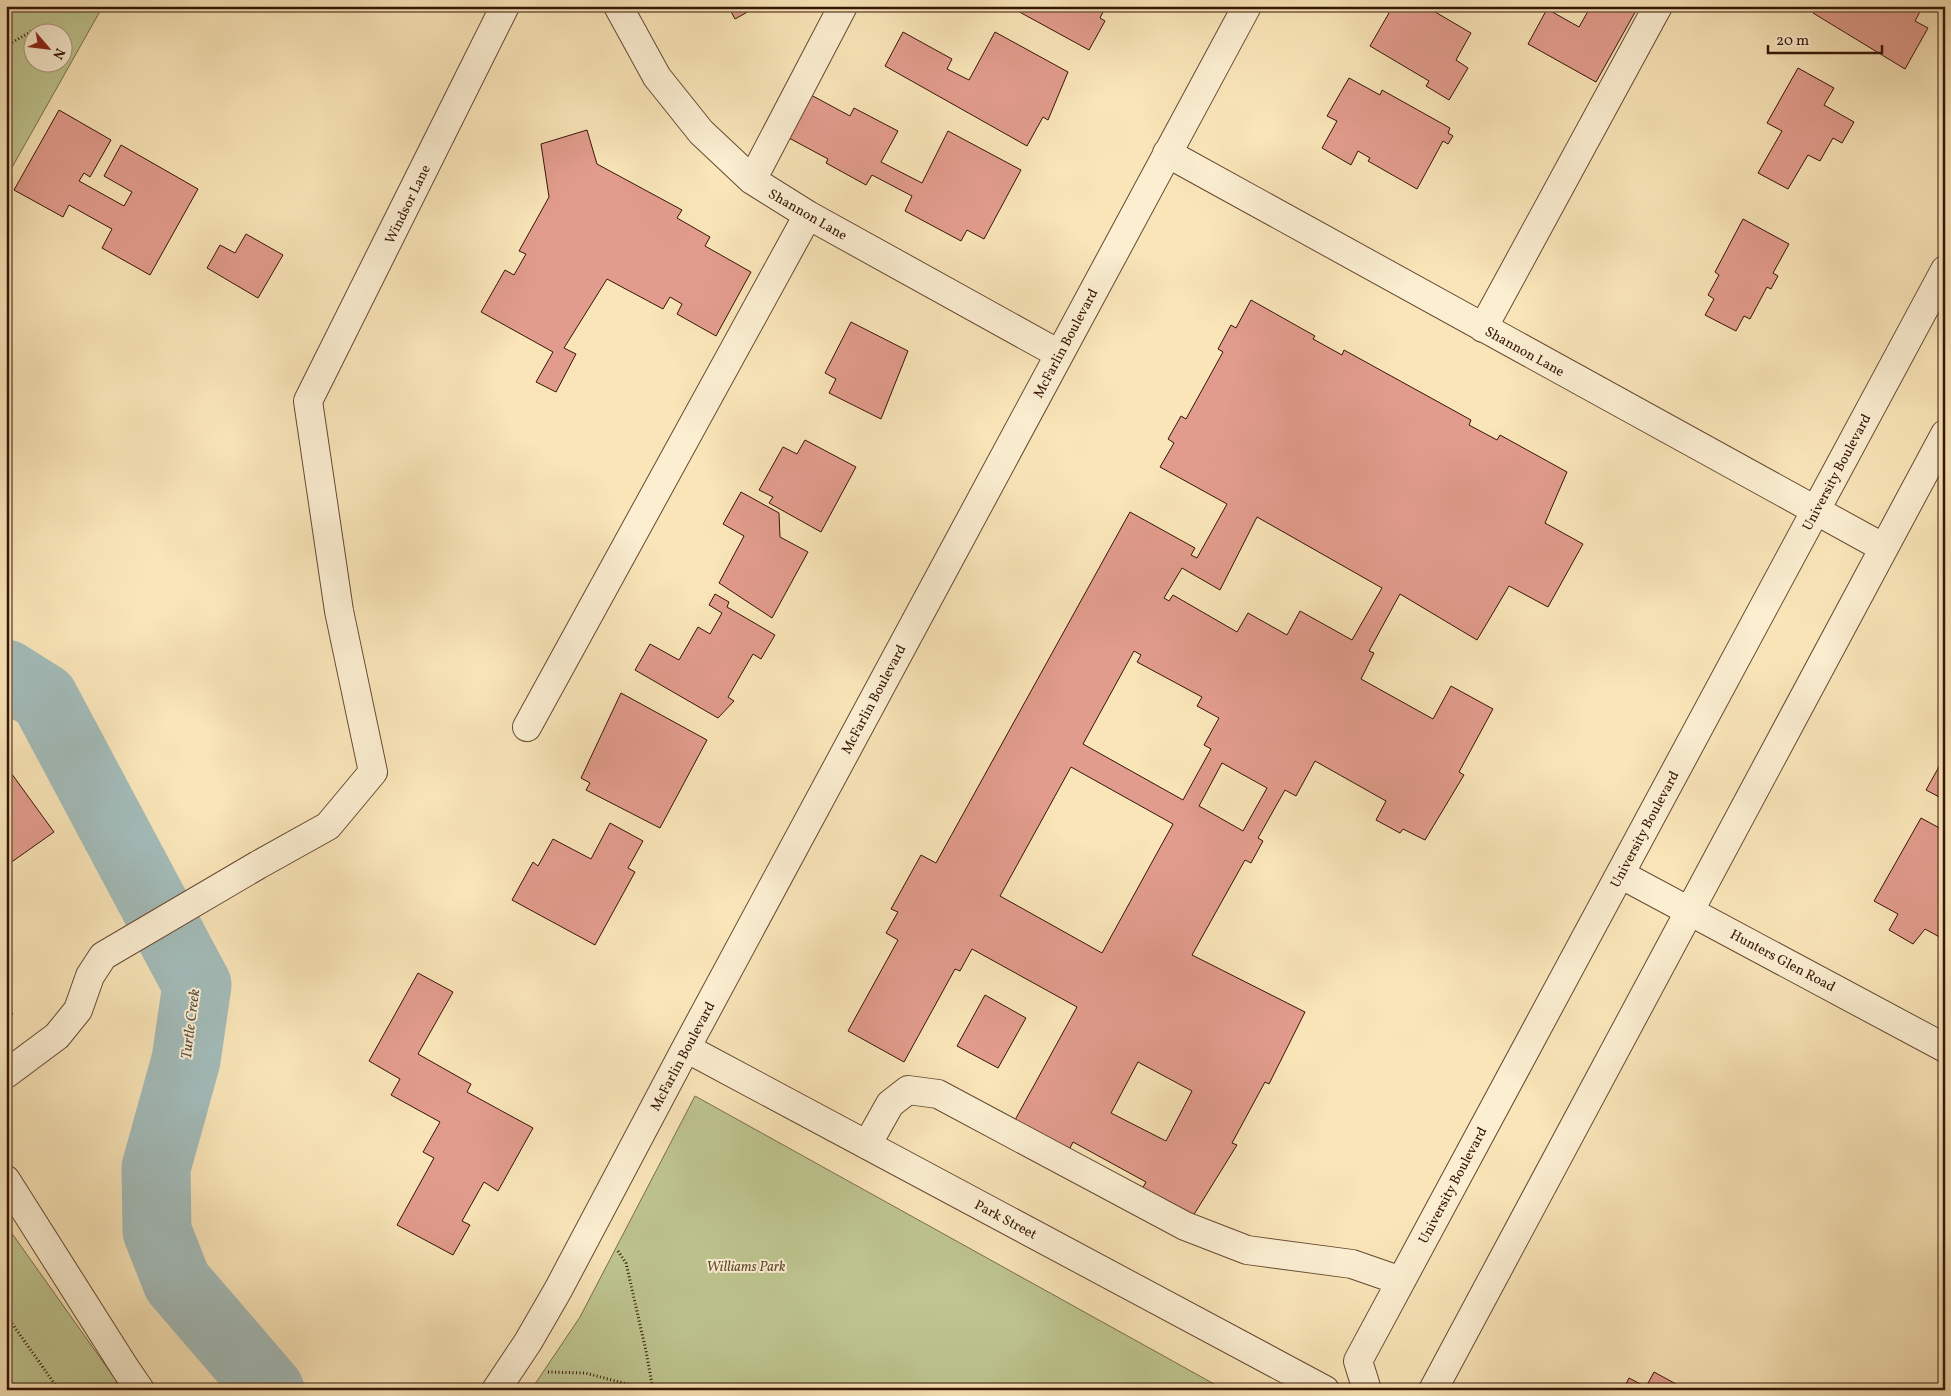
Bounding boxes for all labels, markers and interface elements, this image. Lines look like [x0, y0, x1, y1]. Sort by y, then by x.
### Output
north arrow [22, 22, 72, 72]
scale bar [1768, 22, 1882, 54]
text: 20 m [1776, 31, 1809, 52]
text: N [47, 44, 69, 62]
street label: Windsor Lane [381, 162, 436, 247]
street label: Shannon Lane [764, 185, 850, 246]
street label: McFarlin Boulevard [1029, 286, 1103, 402]
street label: Shannon Lane [1481, 323, 1568, 382]
street label: University Boulevard [1798, 411, 1876, 534]
street label: McFarlin Boulevard [837, 642, 911, 758]
street label: University Boulevard [1606, 768, 1684, 891]
street label: Hunters Glen Road [1726, 926, 1838, 997]
water label: Turtle Creek [177, 988, 206, 1060]
street label: McFarlin Boulevard [646, 999, 720, 1115]
street label: University Boulevard [1414, 1124, 1492, 1247]
street label: Park Street [971, 1196, 1040, 1245]
park label: Williams Park [706, 1258, 786, 1277]

